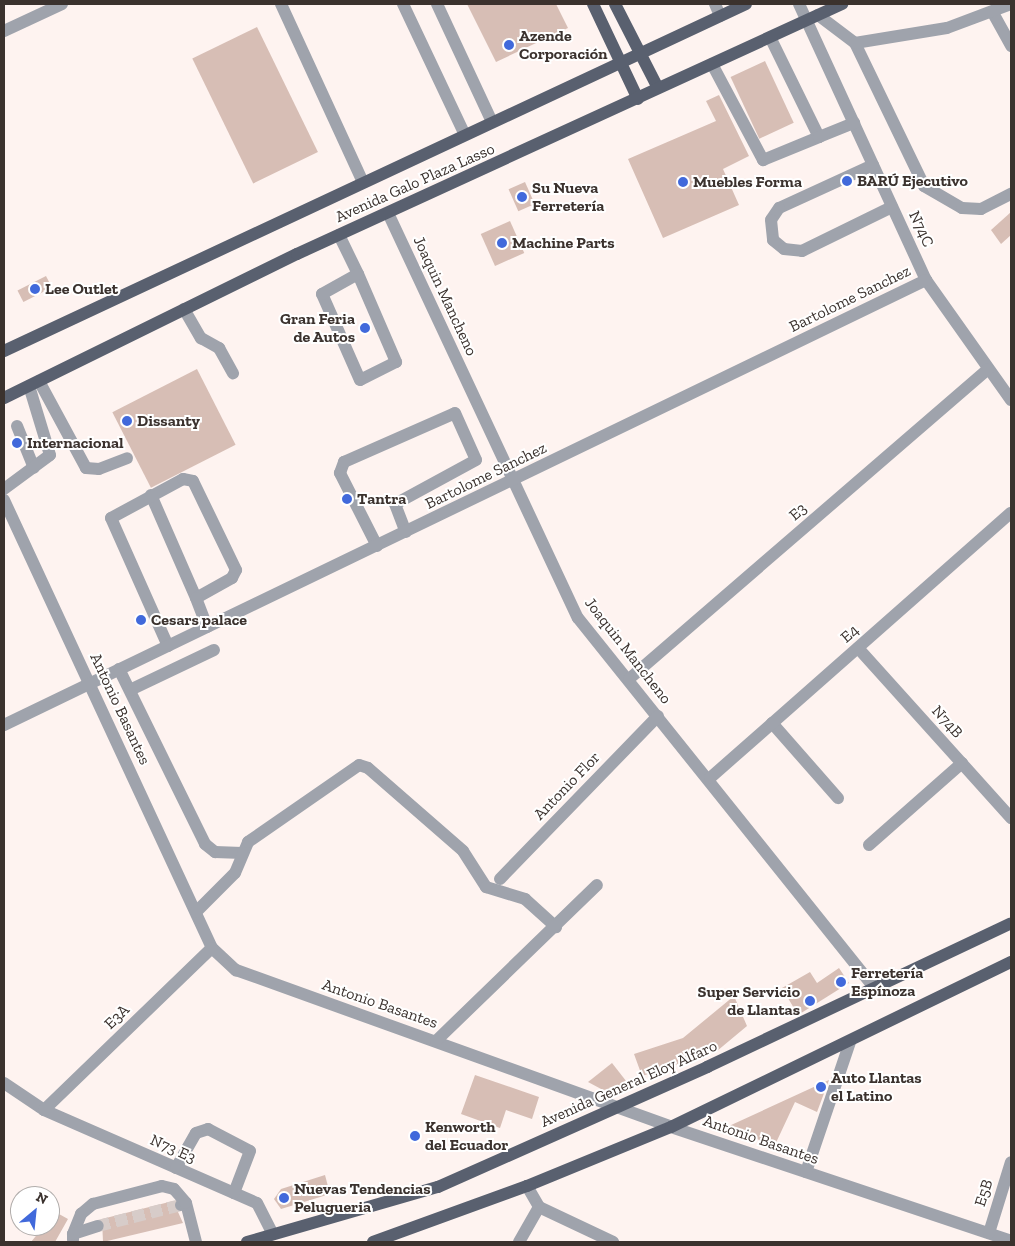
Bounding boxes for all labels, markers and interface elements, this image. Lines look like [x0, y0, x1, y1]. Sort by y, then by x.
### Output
place label: Azende Corporación [519, 26, 608, 64]
marker: Azende Corporación [503, 39, 515, 51]
street label: Avenida Galo Plaza Lasso [332, 139, 498, 227]
place label: BARÚ Ejecutivo [857, 171, 968, 191]
place label: Muebles Forma [693, 172, 802, 192]
marker: BARÚ Ejecutivo [841, 175, 853, 187]
marker: Muebles Forma [677, 176, 689, 188]
place label: Su Nueva Ferretería [532, 178, 604, 216]
marker: Su Nueva Ferretería [516, 191, 528, 203]
street label: N74C [904, 208, 938, 250]
street label: Joaquin Mancheno [409, 233, 481, 359]
place label: Machine Parts [512, 233, 615, 253]
marker: Machine Parts [496, 237, 508, 249]
street label: Bartolome Sanchez [786, 261, 914, 337]
place label: Lee Outlet [45, 279, 118, 299]
marker: Lee Outlet [29, 283, 41, 295]
place label: Gran Feria de Autos [280, 309, 355, 347]
marker: Gran Feria de Autos [359, 322, 371, 334]
place label: Dissanty [137, 411, 200, 431]
marker: Dissanty [121, 415, 133, 427]
place label: Internacional [27, 433, 124, 453]
marker: Internacional [11, 437, 23, 449]
street label: Bartolome Sanchez [422, 438, 550, 514]
place label: Tantra [357, 489, 406, 509]
marker: Tantra [341, 493, 353, 505]
street label: E3 [785, 499, 811, 525]
street label: Joaquin Mancheno [581, 594, 675, 708]
place label: Cesars palace [151, 610, 247, 630]
marker: Cesars palace [135, 614, 147, 626]
street label: E4 [837, 621, 863, 647]
street label: Antonio Basantes [86, 650, 154, 768]
street label: N74B [927, 702, 967, 742]
street label: Antonio Flor [530, 748, 604, 824]
place label: Ferretería Espínoza [851, 963, 923, 1001]
street label: Antonio Basantes [320, 975, 440, 1033]
marker: Ferretería Espínoza [835, 976, 847, 988]
place label: Super Servicio de Llantas [697, 982, 800, 1020]
marker: Super Servicio de Llantas [804, 995, 816, 1007]
street label: E3A [100, 1001, 134, 1033]
street label: Avenida General Eloy Alfaro [537, 1036, 721, 1132]
place label: Auto Llantas el Latino [831, 1068, 922, 1106]
marker: Auto Llantas el Latino [815, 1081, 827, 1093]
street label: Antonio Basantes [701, 1111, 821, 1169]
place label: Kenworth del Ecuador [425, 1117, 508, 1155]
street label: N73 E3 [147, 1130, 199, 1168]
marker: Kenworth del Ecuador [409, 1130, 421, 1142]
street label: E5B [971, 1177, 997, 1209]
place label: Nuevas Tendencias Pelugueria [294, 1179, 431, 1217]
north arrow [10, 1186, 60, 1236]
text: N [33, 1188, 50, 1208]
marker: Nuevas Tendencias Pelugueria [278, 1192, 290, 1204]

